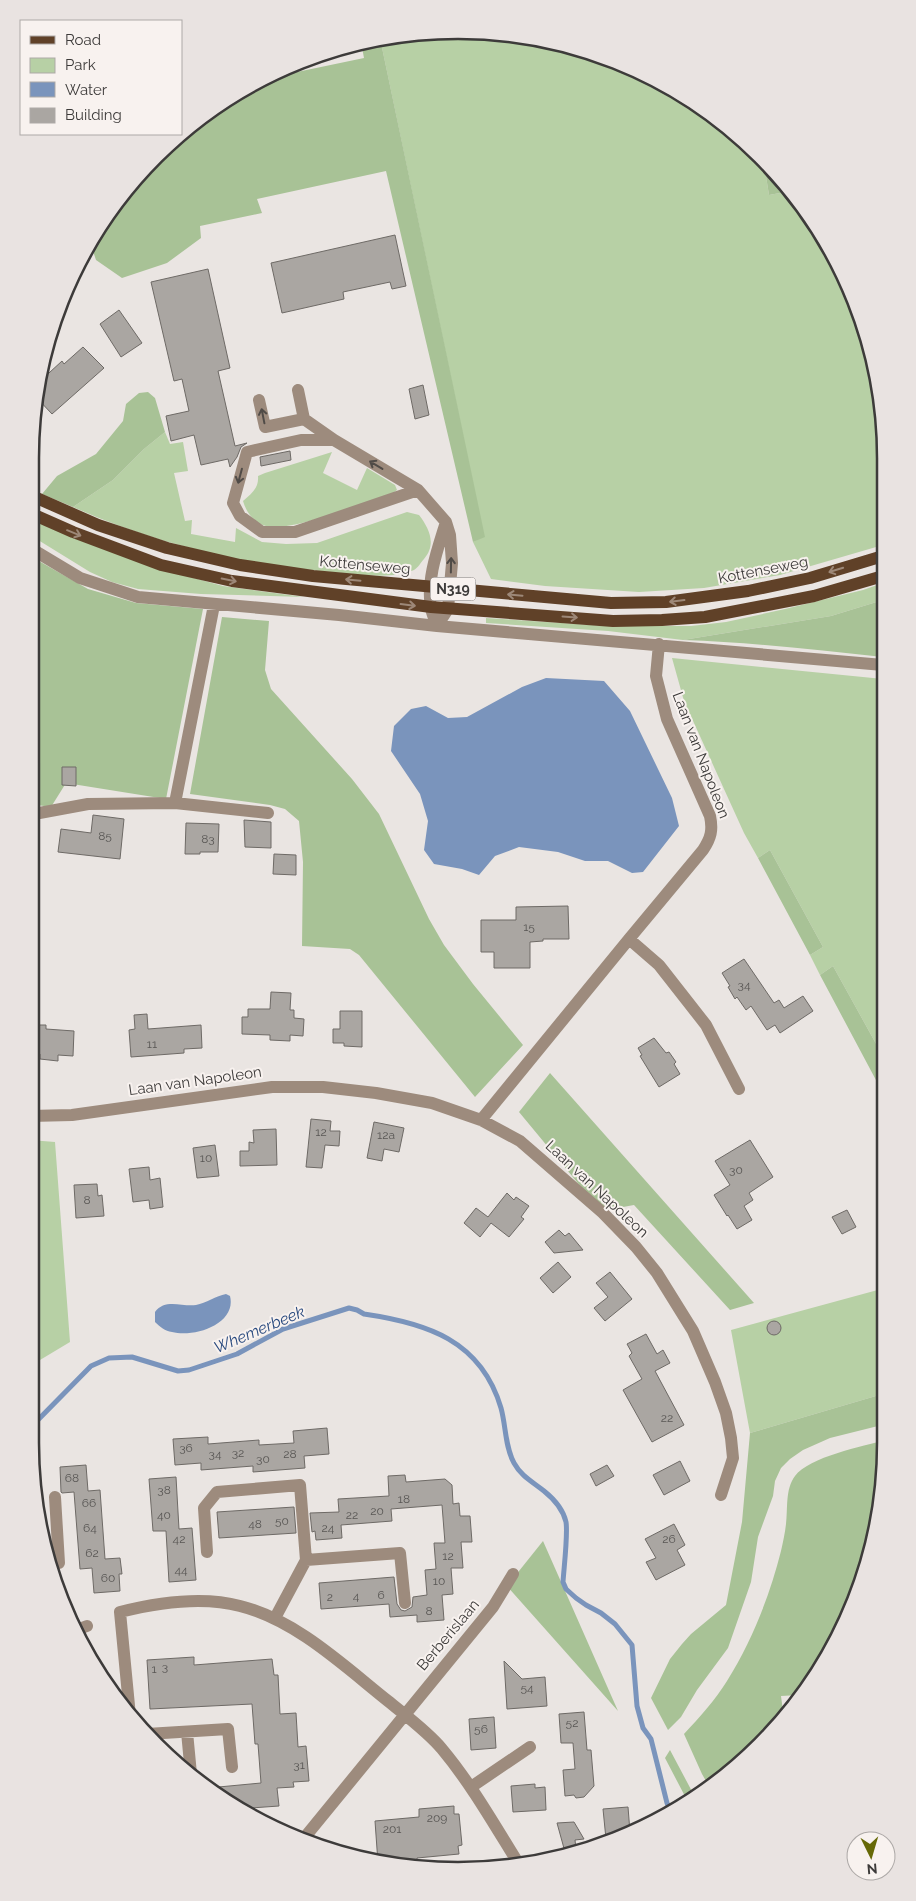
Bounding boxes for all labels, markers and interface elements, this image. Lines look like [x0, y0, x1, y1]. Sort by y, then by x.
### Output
legend [20, 20, 182, 135]
text: Road [65, 31, 101, 49]
text: Park [65, 56, 96, 74]
text: Water [65, 81, 108, 99]
text: Building [65, 106, 122, 124]
one-way arrow [257, 408, 267, 424]
one-way arrow [370, 459, 384, 469]
one-way arrow [235, 467, 245, 483]
one-way arrow [67, 529, 82, 538]
street label: Kottenseweg [319, 552, 411, 578]
street label: Kottenseweg [716, 552, 810, 588]
one-way arrow [447, 557, 456, 573]
one-way arrow [829, 566, 845, 576]
one-way arrow [345, 575, 361, 585]
one-way arrow [221, 576, 237, 586]
road number: N319 [430, 578, 476, 600]
one-way arrow [507, 590, 523, 599]
one-way arrow [669, 596, 685, 606]
one-way arrow [399, 600, 415, 610]
one-way arrow [561, 613, 577, 622]
street label: Laan van Napoleon [669, 689, 733, 821]
house number: 85 [98, 829, 112, 843]
house number: 83 [201, 832, 215, 846]
house number: 15 [523, 920, 535, 934]
house number: 34 [738, 978, 751, 992]
house number: 11 [147, 1037, 157, 1051]
street label: Laan van Napoleon [127, 1063, 263, 1099]
house number: 12 [315, 1125, 327, 1139]
house number: 12a [377, 1128, 395, 1142]
street label: Laan van Napoleon [542, 1137, 652, 1241]
house number: 10 [200, 1151, 212, 1165]
house number: 30 [729, 1163, 743, 1177]
house number: 8 [83, 1193, 91, 1207]
water label: Whemerbeek [211, 1302, 308, 1357]
house number: 22 [661, 1411, 673, 1425]
house number: 36 [179, 1441, 193, 1455]
house number: 32 [232, 1446, 244, 1460]
house number: 34 [209, 1447, 222, 1461]
house number: 28 [283, 1447, 297, 1461]
house number: 30 [256, 1452, 270, 1466]
house number: 68 [65, 1471, 79, 1485]
house number: 38 [157, 1483, 171, 1497]
house number: 18 [398, 1492, 410, 1506]
house number: 66 [82, 1496, 96, 1510]
house number: 20 [370, 1504, 384, 1518]
house number: 40 [157, 1508, 171, 1522]
house number: 22 [346, 1508, 358, 1522]
house number: 50 [275, 1514, 289, 1528]
house number: 48 [248, 1517, 262, 1531]
house number: 64 [83, 1521, 97, 1535]
house number: 24 [322, 1521, 335, 1535]
house number: 42 [173, 1532, 185, 1546]
house number: 26 [662, 1532, 676, 1546]
house number: 62 [85, 1546, 99, 1560]
house number: 12 [442, 1549, 454, 1563]
house number: 44 [174, 1563, 188, 1577]
house number: 60 [101, 1571, 115, 1585]
house number: 10 [433, 1574, 445, 1588]
house number: 6 [377, 1588, 385, 1602]
house number: 4 [353, 1589, 360, 1603]
house number: 2 [327, 1590, 333, 1604]
street label: Berberislaan [413, 1596, 483, 1674]
house number: 8 [425, 1604, 433, 1618]
house number: 3 [162, 1660, 168, 1674]
house number: 1 [151, 1662, 157, 1676]
house number: 54 [520, 1681, 534, 1695]
house number: 52 [566, 1716, 578, 1730]
house number: 56 [474, 1722, 488, 1736]
house number: 31 [293, 1758, 305, 1772]
house number: 209 [427, 1811, 447, 1825]
house number: 201 [383, 1822, 401, 1836]
north arrow [846, 1831, 896, 1881]
text: N [866, 1861, 878, 1877]

